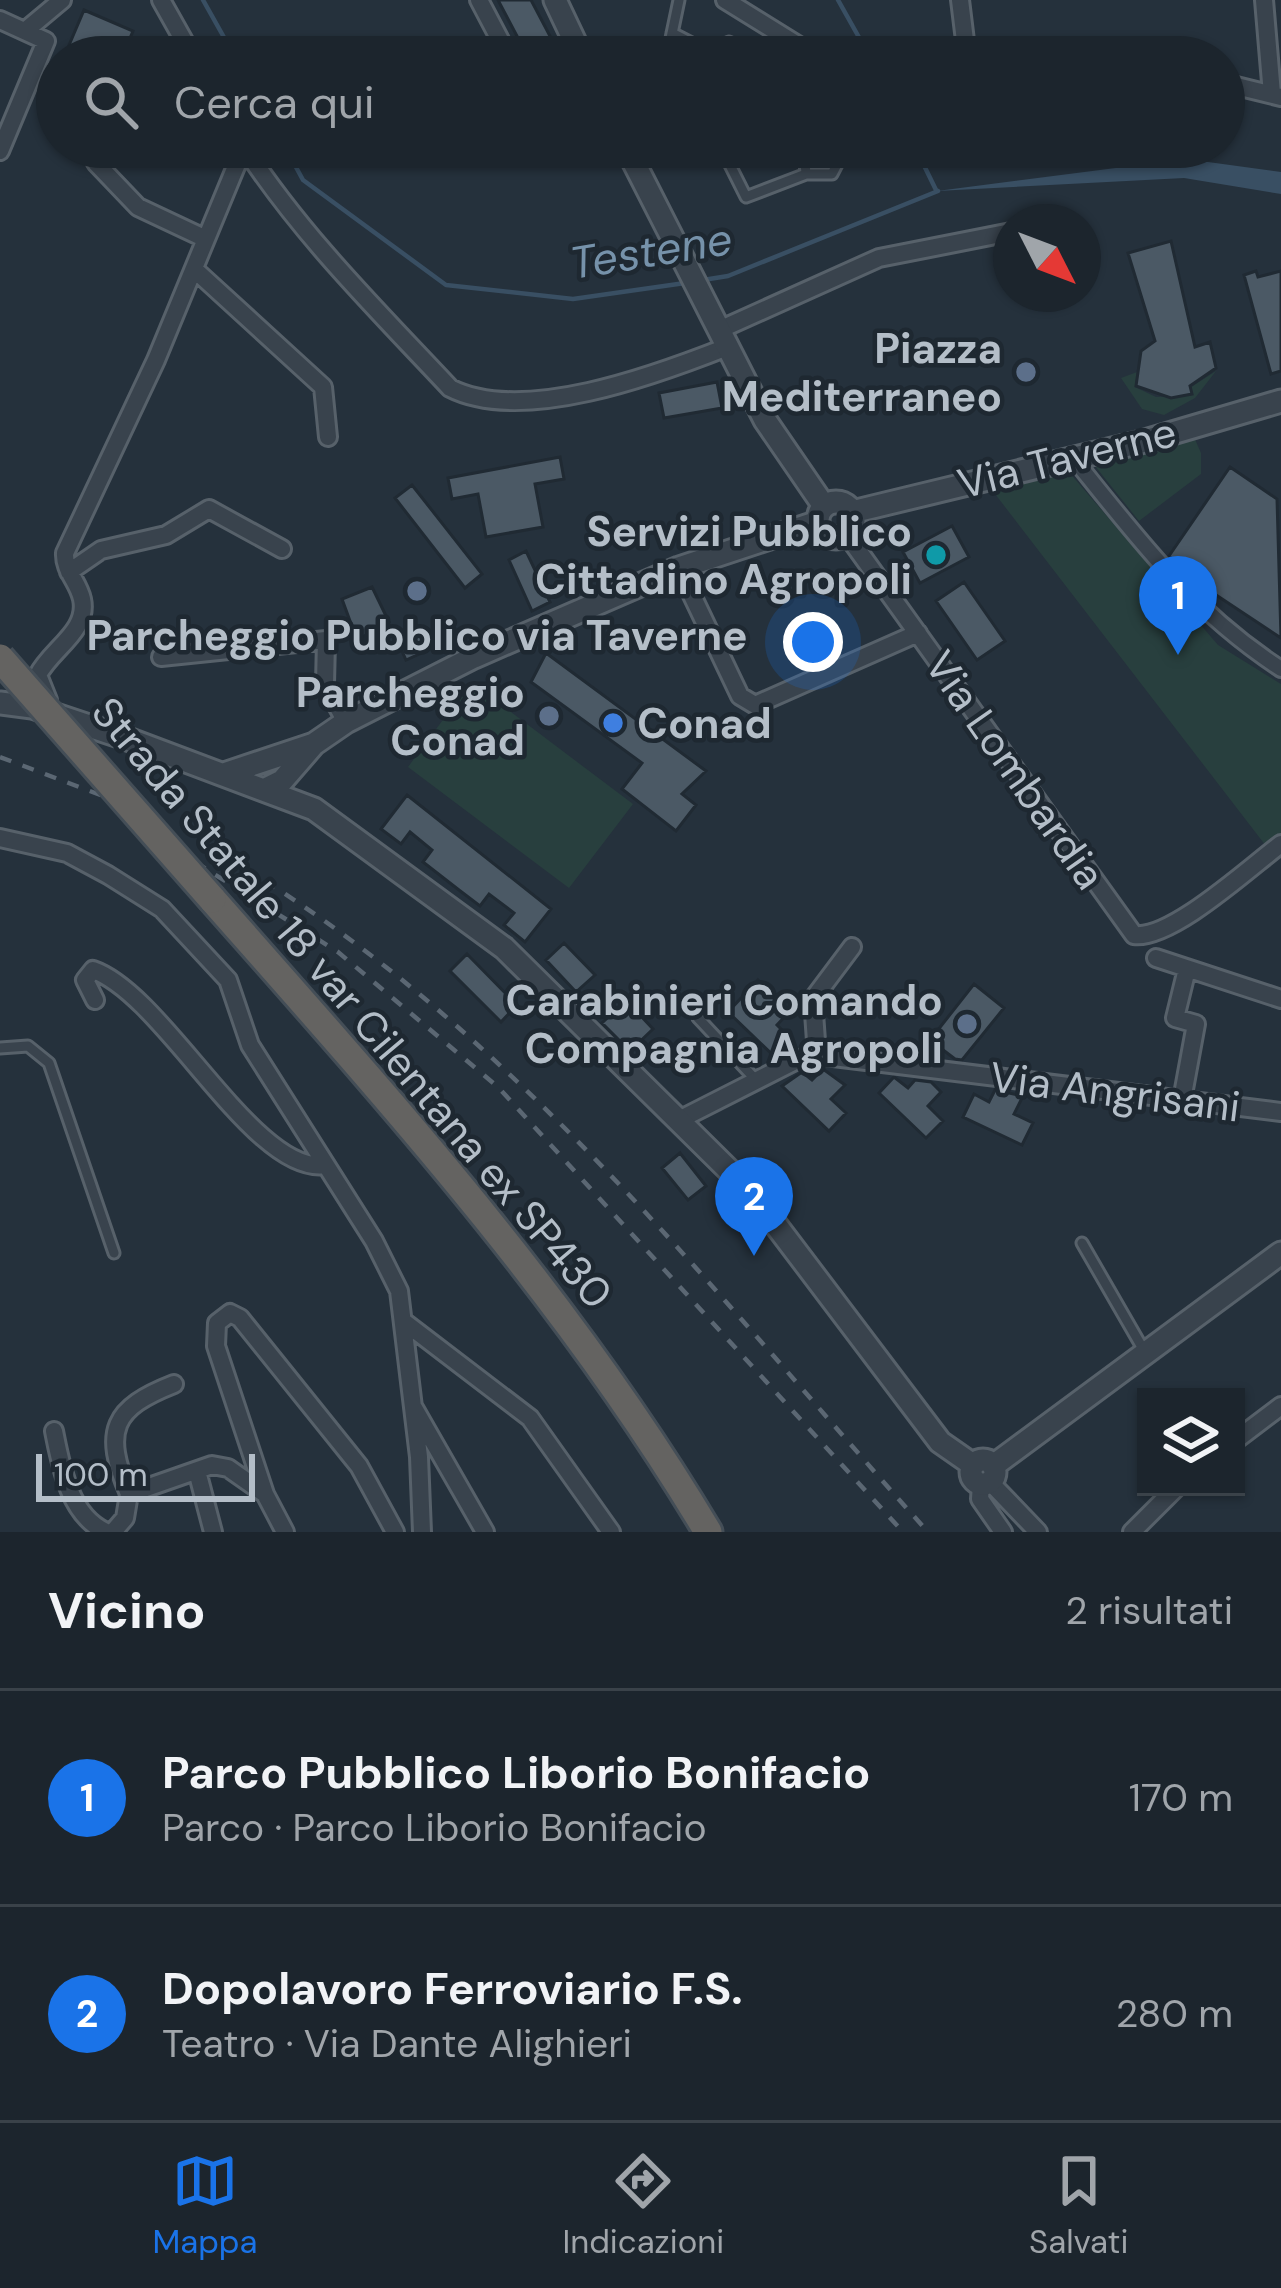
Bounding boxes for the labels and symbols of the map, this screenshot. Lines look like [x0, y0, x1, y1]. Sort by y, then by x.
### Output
north arrow [993, 204, 1101, 312]
water label: Testene [566, 209, 736, 293]
place label: Piazza Mediterraneo [722, 321, 1002, 424]
marker: Piazza Mediterraneo [1013, 359, 1039, 385]
street label: Via Taverne [952, 404, 1182, 512]
place label: Servizi Pubblico Cittadino Agropoli [535, 504, 912, 607]
marker: Servizi Pubblico Cittadino Agropoli [923, 542, 949, 568]
pin: 1 [1139, 556, 1217, 655]
marker: Parcheggio Pubblico via Taverne [404, 578, 430, 604]
place label: Parcheggio Pubblico via Taverne [86, 608, 748, 663]
your location [783, 612, 843, 672]
street label: Via Lombardia [912, 640, 1118, 900]
place label: Parcheggio Conad [296, 665, 525, 768]
street label: Strada Statale 18 var Cilentana ex SP430 [80, 686, 624, 1320]
place label: Conad [637, 696, 772, 751]
marker: Parcheggio Conad [536, 703, 562, 729]
marker: Conad [600, 710, 626, 736]
place label: Carabinieri Comando Compagnia Agropoli [506, 973, 943, 1076]
marker: Carabinieri Comando Compagnia Agropoli [954, 1011, 980, 1037]
street label: Via Angrisani [987, 1049, 1243, 1135]
pin: 2 [715, 1157, 793, 1256]
scale bar [36, 1448, 255, 1501]

